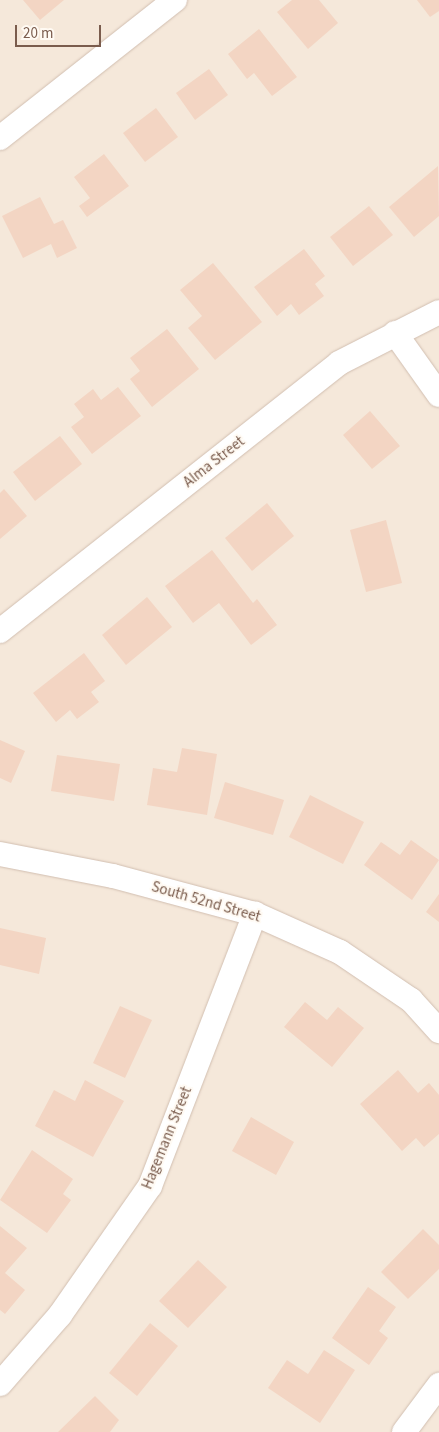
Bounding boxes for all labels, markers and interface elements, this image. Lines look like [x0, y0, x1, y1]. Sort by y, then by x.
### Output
scale bar [18, 15, 104, 47]
text: 20 m [23, 23, 53, 44]
street label: Alma Street [180, 433, 248, 491]
street label: South 52nd Street [149, 878, 263, 926]
street label: Hagemann Street [138, 1084, 196, 1192]

